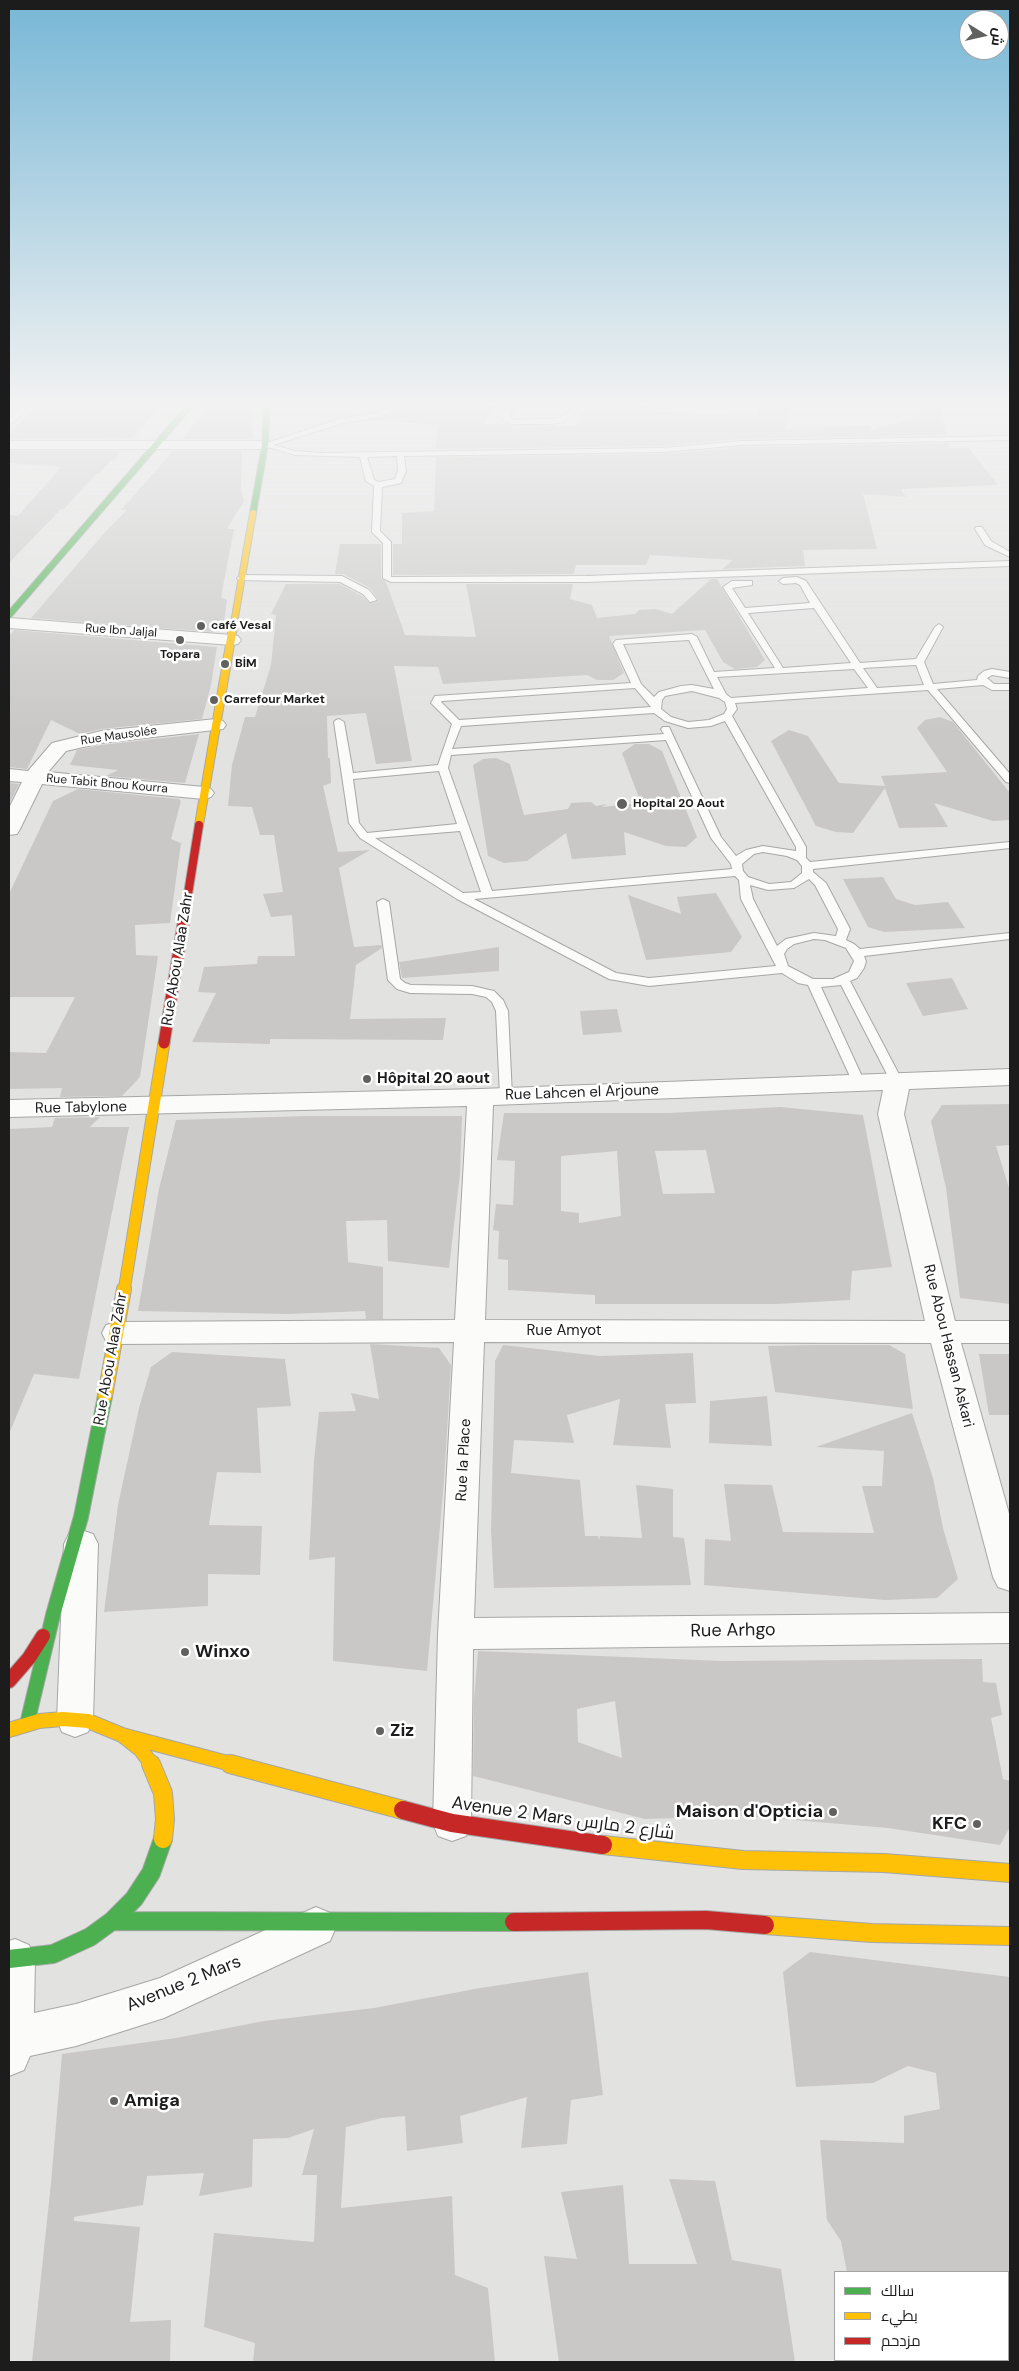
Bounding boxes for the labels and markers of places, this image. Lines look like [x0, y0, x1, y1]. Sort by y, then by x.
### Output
place label: café Vesal [211, 619, 271, 633]
marker: café Vesal [195, 620, 207, 632]
marker: Topara [174, 634, 186, 646]
place label: Topara [160, 648, 200, 662]
place label: BİM [235, 657, 257, 671]
marker: BİM [219, 658, 231, 670]
place label: Carrefour Market [224, 693, 325, 707]
marker: Carrefour Market [208, 694, 220, 706]
marker: Hopital 20 Aout [615, 797, 629, 811]
place label: Hopital 20 Aout [633, 797, 725, 811]
place label: Hôpital 20 aout [377, 1070, 490, 1088]
marker: Hôpital 20 aout [361, 1073, 373, 1085]
place label: Winxo [195, 1641, 250, 1663]
marker: Winxo [179, 1646, 191, 1658]
place label: Ziz [390, 1720, 414, 1742]
marker: Ziz [374, 1725, 386, 1737]
place label: Maison d'Opticia [676, 1801, 823, 1823]
marker: Maison d'Opticia [827, 1806, 839, 1818]
place label: KFC [932, 1813, 967, 1835]
marker: KFC [971, 1818, 983, 1830]
place label: Amiga [124, 2090, 180, 2112]
marker: Amiga [108, 2095, 120, 2107]

